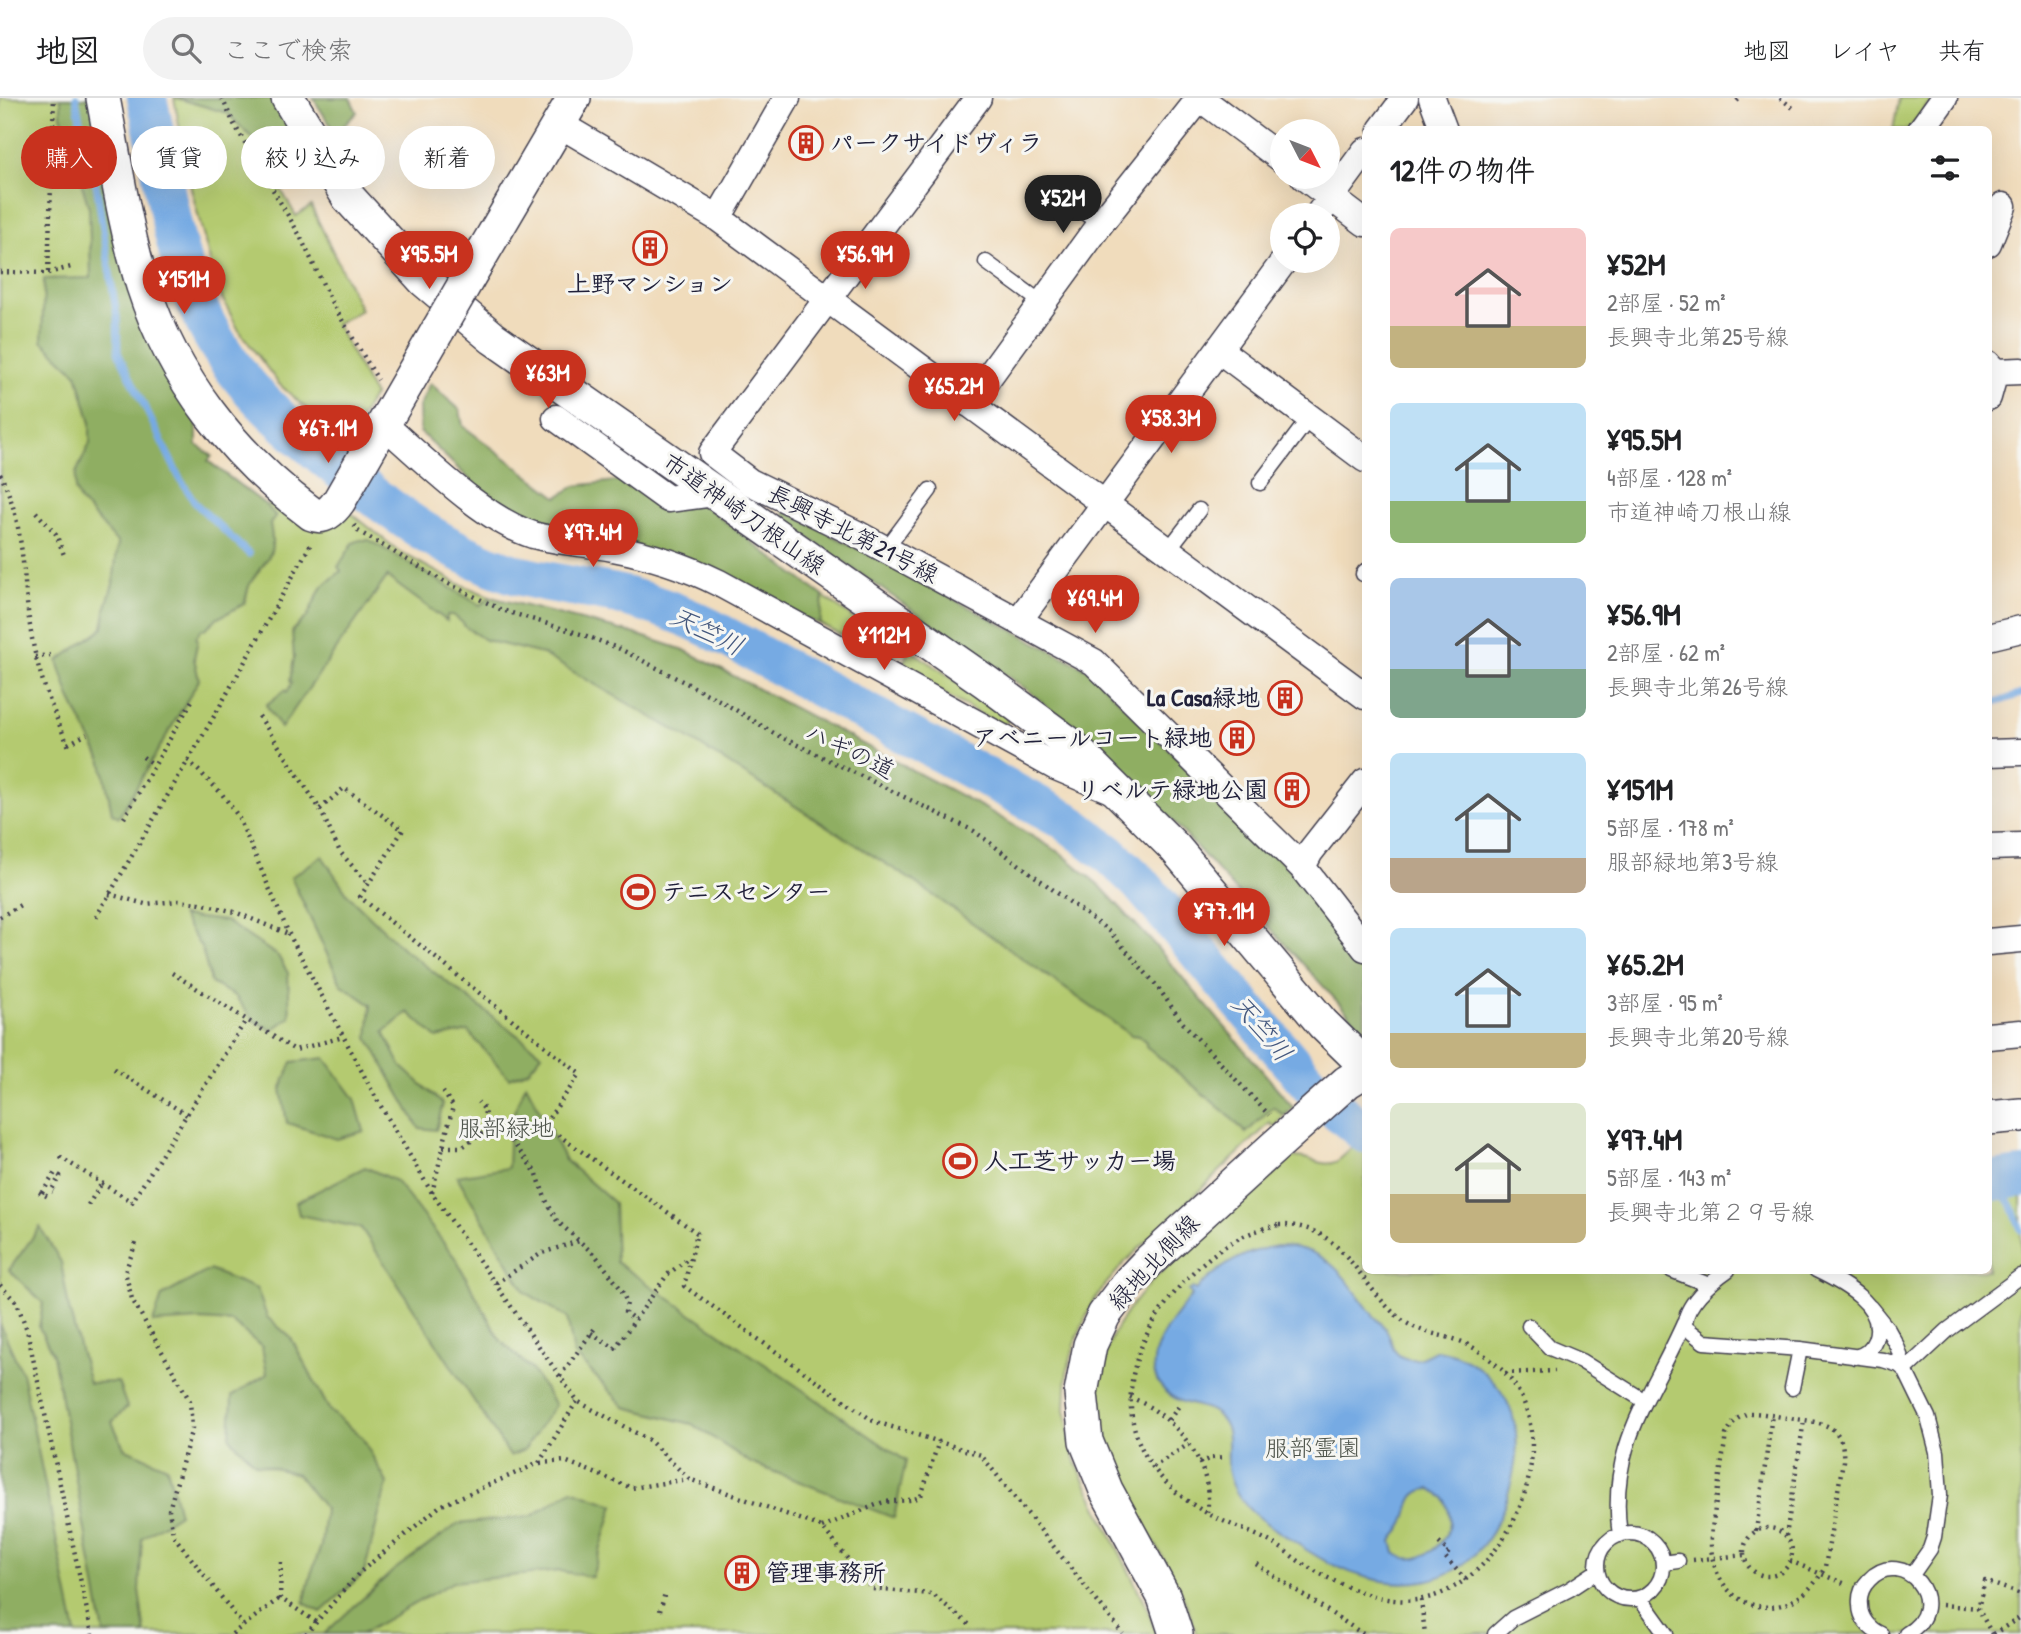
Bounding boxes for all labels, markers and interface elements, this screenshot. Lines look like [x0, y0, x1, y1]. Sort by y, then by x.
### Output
search box [143, 17, 633, 80]
text: 地図 [35, 28, 101, 72]
icon: search [167, 29, 205, 67]
text: ここで検索 [223, 32, 353, 67]
text: 地図 [1743, 34, 1791, 66]
text: レイヤ [1829, 34, 1900, 66]
text: 共有 [1938, 34, 1986, 66]
north arrow [1270, 119, 1340, 189]
map controls [1270, 119, 1340, 273]
building icon: パークサイドヴィラ [787, 124, 825, 162]
chip: 購入 [21, 126, 117, 189]
chip: 賃貸 [131, 126, 227, 189]
chip: 絞り込み [241, 126, 385, 189]
chip: 新着 [399, 126, 495, 189]
place label: パークサイドヴィラ [830, 126, 1042, 158]
icon: filters [1926, 149, 1964, 187]
text: 12件の物件 [1390, 150, 1535, 190]
pin: ¥52M [1022, 176, 1104, 235]
text: ¥52M [1041, 182, 1085, 213]
button: locate [1270, 203, 1340, 273]
building icon: 上野マンション [631, 229, 669, 267]
pin: ¥95.5M [372, 232, 486, 291]
pin: ¥56.9M [808, 232, 922, 291]
text: ¥95.5M [400, 238, 458, 269]
text: ¥56.9M [837, 238, 893, 269]
text: ¥52M [1607, 244, 1666, 284]
pin: ¥151M [135, 256, 233, 316]
icon: home [1446, 256, 1530, 340]
text: ¥151M [159, 263, 209, 294]
place label: 上野マンション [567, 267, 733, 299]
text: 2部屋 · 52 m² [1607, 287, 1726, 318]
text: 長興寺北第25号線 [1607, 321, 1789, 352]
pin: ¥63M [507, 350, 589, 410]
text: ¥63M [526, 357, 570, 388]
pin: ¥65.2M [897, 364, 1011, 423]
text: ¥65.2M [925, 370, 983, 401]
pin: ¥58.3M [1114, 396, 1228, 455]
text: ¥58.3M [1141, 402, 1201, 433]
pin: ¥67.1M [271, 406, 385, 465]
text: ¥67.1M [299, 412, 357, 443]
text: ¥95.5M [1607, 419, 1682, 459]
icon: home [1446, 431, 1530, 515]
street label: 市道神崎刀根山線 [657, 445, 832, 581]
text: 4部屋 · 128 m² [1607, 462, 1732, 493]
street label: 長興寺北第21号線 [762, 476, 944, 590]
text: 市道神崎刀根山線 [1607, 496, 1791, 527]
pin: ¥97.4M [536, 510, 650, 569]
text: ¥97.4M [564, 516, 622, 547]
pin: ¥69.4M [1038, 575, 1152, 635]
text: ¥69.4M [1067, 582, 1123, 613]
text: ¥56.9M [1607, 594, 1681, 634]
water label: 天竺川 [664, 598, 750, 663]
icon: home [1446, 606, 1530, 690]
pin: ¥112M [835, 612, 933, 672]
text: ¥112M [858, 619, 910, 650]
text: 2部屋 · 62 m² [1607, 637, 1725, 668]
text: 長興寺北第26号線 [1607, 671, 1788, 702]
building icon: La Casa緑地 [1266, 679, 1304, 717]
place label: La Casa緑地 [1147, 681, 1260, 713]
street label: ハギの道 [800, 715, 901, 786]
building icon: アベニールコート緑地 [1218, 719, 1256, 757]
place label: アベニールコート緑地 [973, 721, 1212, 753]
text: ¥151M [1607, 769, 1673, 809]
building icon: リベルテ緑地公園 [1273, 771, 1311, 809]
place label: リベルテ緑地公園 [1076, 773, 1268, 805]
icon: home [1446, 781, 1530, 865]
text: 5部屋 · 178 m² [1607, 812, 1734, 843]
text: 服部緑地第3号線 [1607, 846, 1778, 877]
sports icon: テニスセンター [619, 873, 657, 911]
place label: テニスセンター [662, 875, 830, 907]
pin: ¥77.1M [1167, 888, 1281, 948]
text: ¥77.1M [1194, 895, 1254, 926]
text: ¥65.2M [1607, 944, 1684, 984]
icon: home [1446, 956, 1530, 1040]
water label: 天竺川 [1224, 987, 1301, 1069]
text: 3部屋 · 95 m² [1607, 987, 1723, 1018]
text: 長興寺北第20号線 [1607, 1021, 1789, 1052]
park label: 服部緑地 [458, 1111, 554, 1143]
text: ¥97.4M [1607, 1119, 1682, 1159]
icon: home [1446, 1131, 1530, 1215]
sports icon: 人工芝サッカー場 [941, 1142, 979, 1180]
place label: 人工芝サッカー場 [984, 1144, 1176, 1176]
text: 5部屋 · 143 m² [1607, 1162, 1731, 1193]
text: 長興寺北第２９号線 [1607, 1196, 1814, 1227]
street label: 緑地北側線 [1101, 1207, 1206, 1316]
park label: 服部霊園 [1265, 1431, 1361, 1463]
building icon: 管理事務所 [723, 1554, 761, 1592]
place label: 管理事務所 [766, 1556, 886, 1588]

